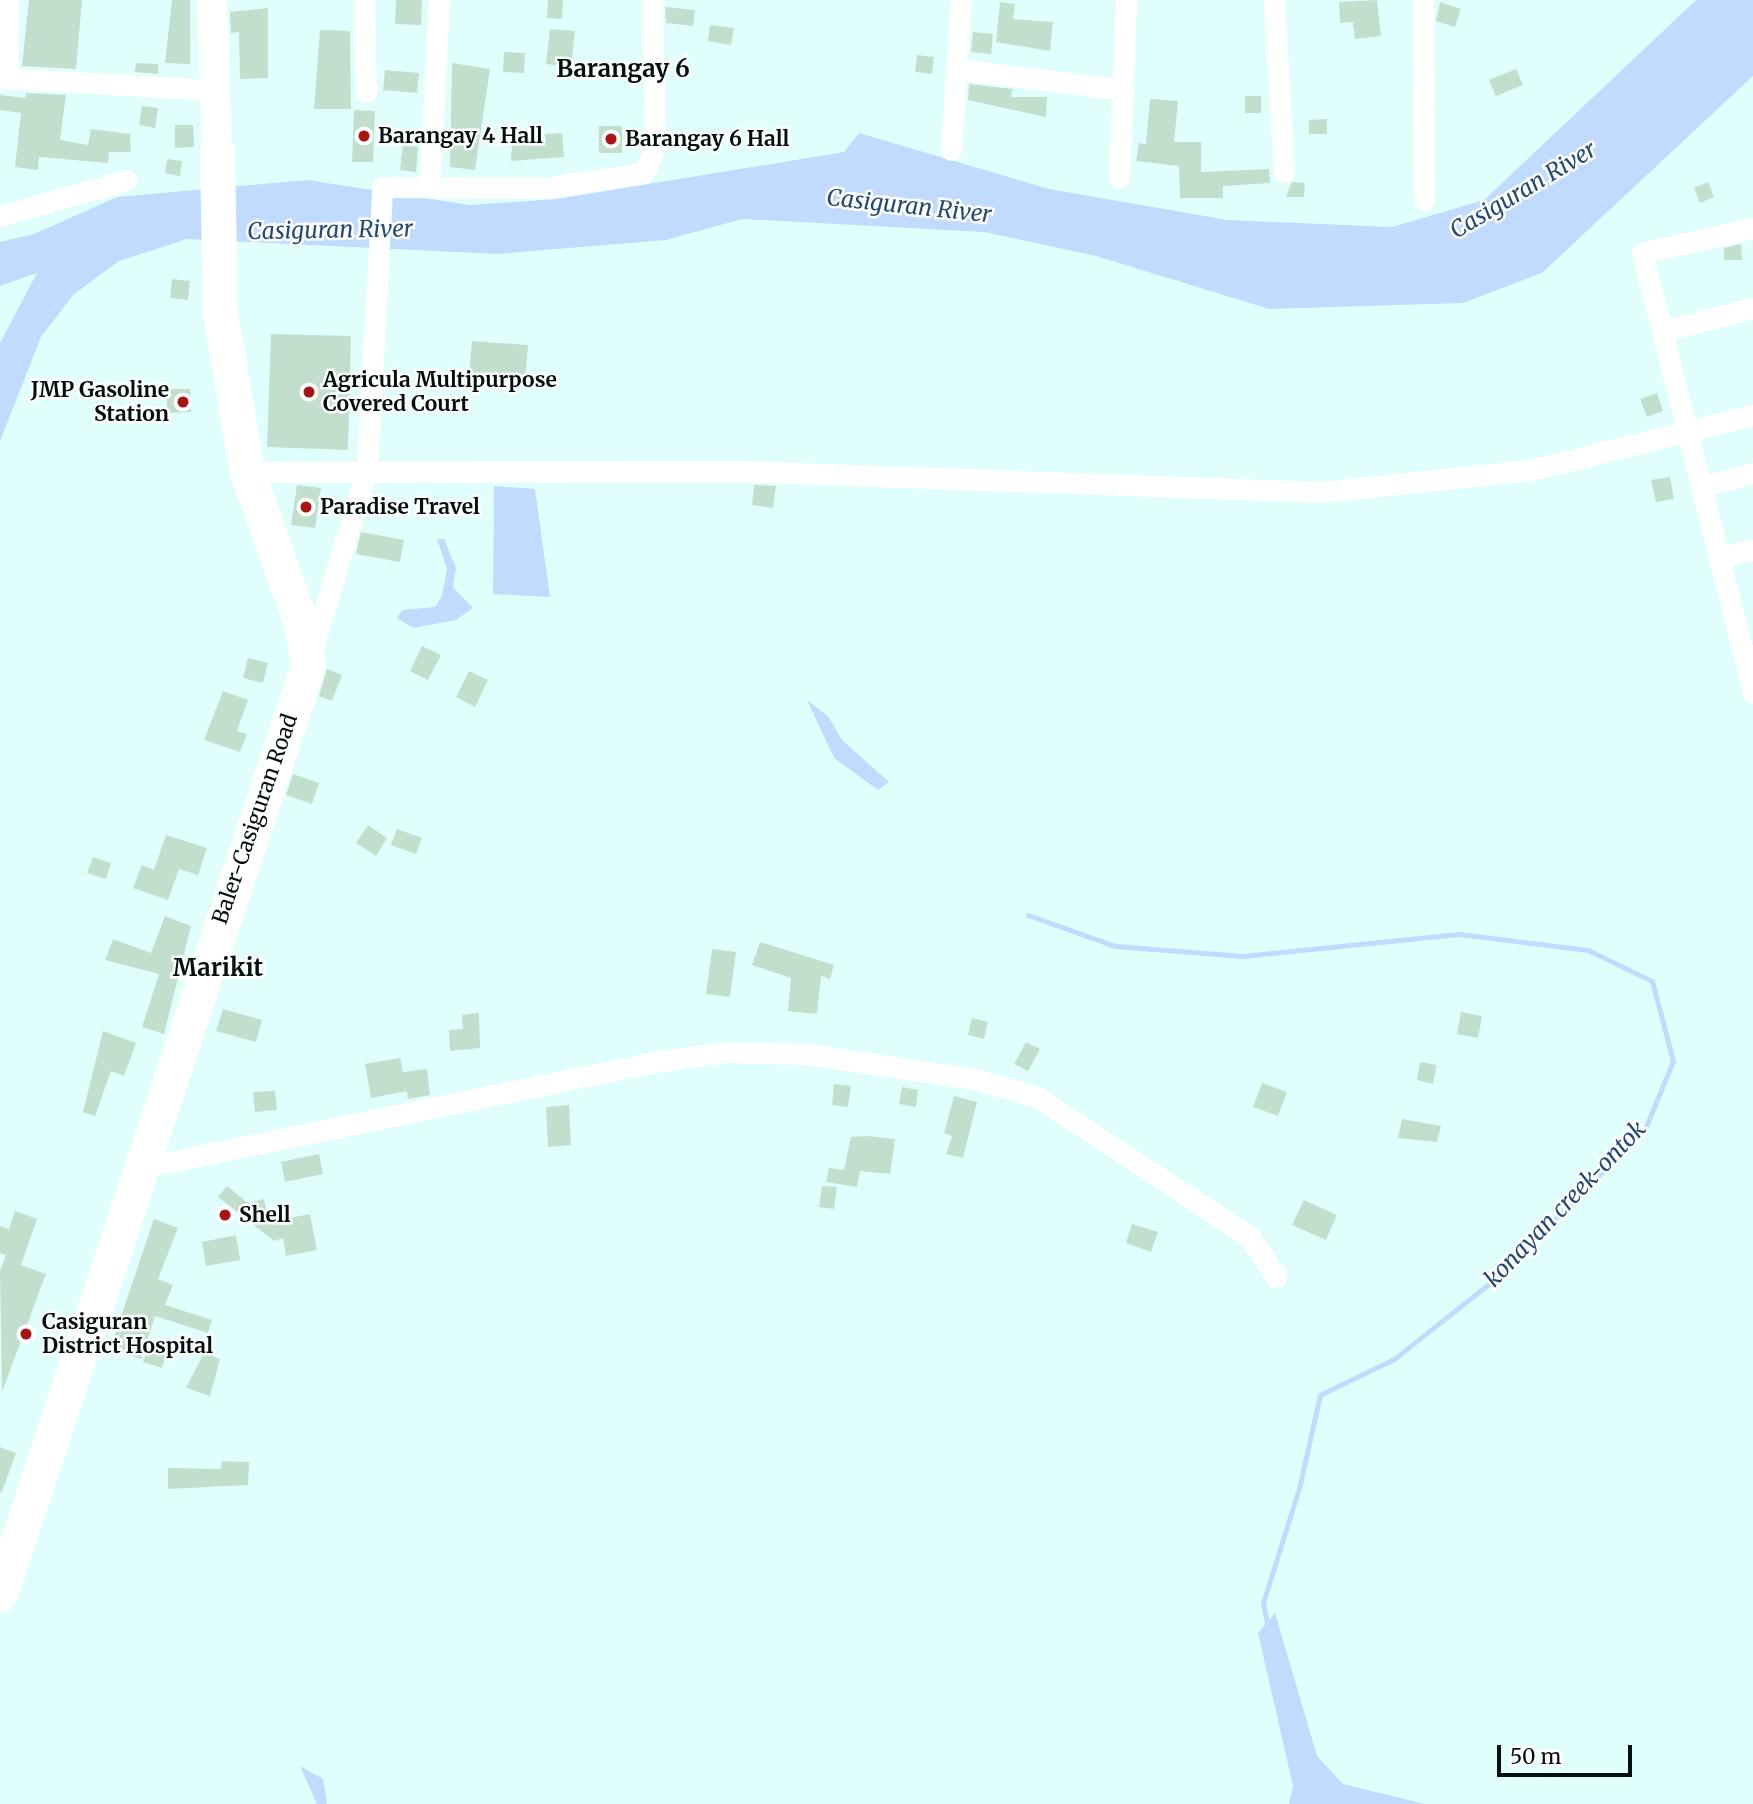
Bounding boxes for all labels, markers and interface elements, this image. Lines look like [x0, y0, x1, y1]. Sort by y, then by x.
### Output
district label: Barangay 6 [556, 55, 690, 83]
place label: Barangay 4 Hall [378, 123, 543, 149]
place label: Barangay 6 Hall [625, 126, 789, 152]
marker: Barangay 4 Hall [356, 128, 372, 144]
marker: Barangay 6 Hall [603, 131, 619, 147]
water label: Casiguran River [1445, 136, 1601, 244]
water label: Casiguran River [825, 184, 993, 228]
water label: Casiguran River [247, 215, 413, 245]
place label: Agricula Multipurpose Covered Court [323, 367, 557, 417]
place label: JMP Gasoline Station [31, 377, 169, 427]
marker: Agricula Multipurpose Covered Court [301, 384, 317, 400]
marker: JMP Gasoline Station [175, 394, 191, 410]
place label: Paradise Travel [320, 494, 480, 520]
marker: Paradise Travel [298, 499, 314, 515]
street label: Baler-Casiguran Road [207, 711, 303, 927]
district label: Marikit [173, 954, 263, 982]
water label: konayan creek-ontok [1479, 1115, 1651, 1293]
place label: Shell [239, 1202, 291, 1228]
marker: Shell [217, 1207, 233, 1223]
place label: Casiguran District Hospital [42, 1309, 213, 1359]
marker: Casiguran District Hospital [16, 1324, 36, 1344]
scale bar [1501, 1730, 1636, 1774]
text: 50 m [1510, 1743, 1561, 1770]

